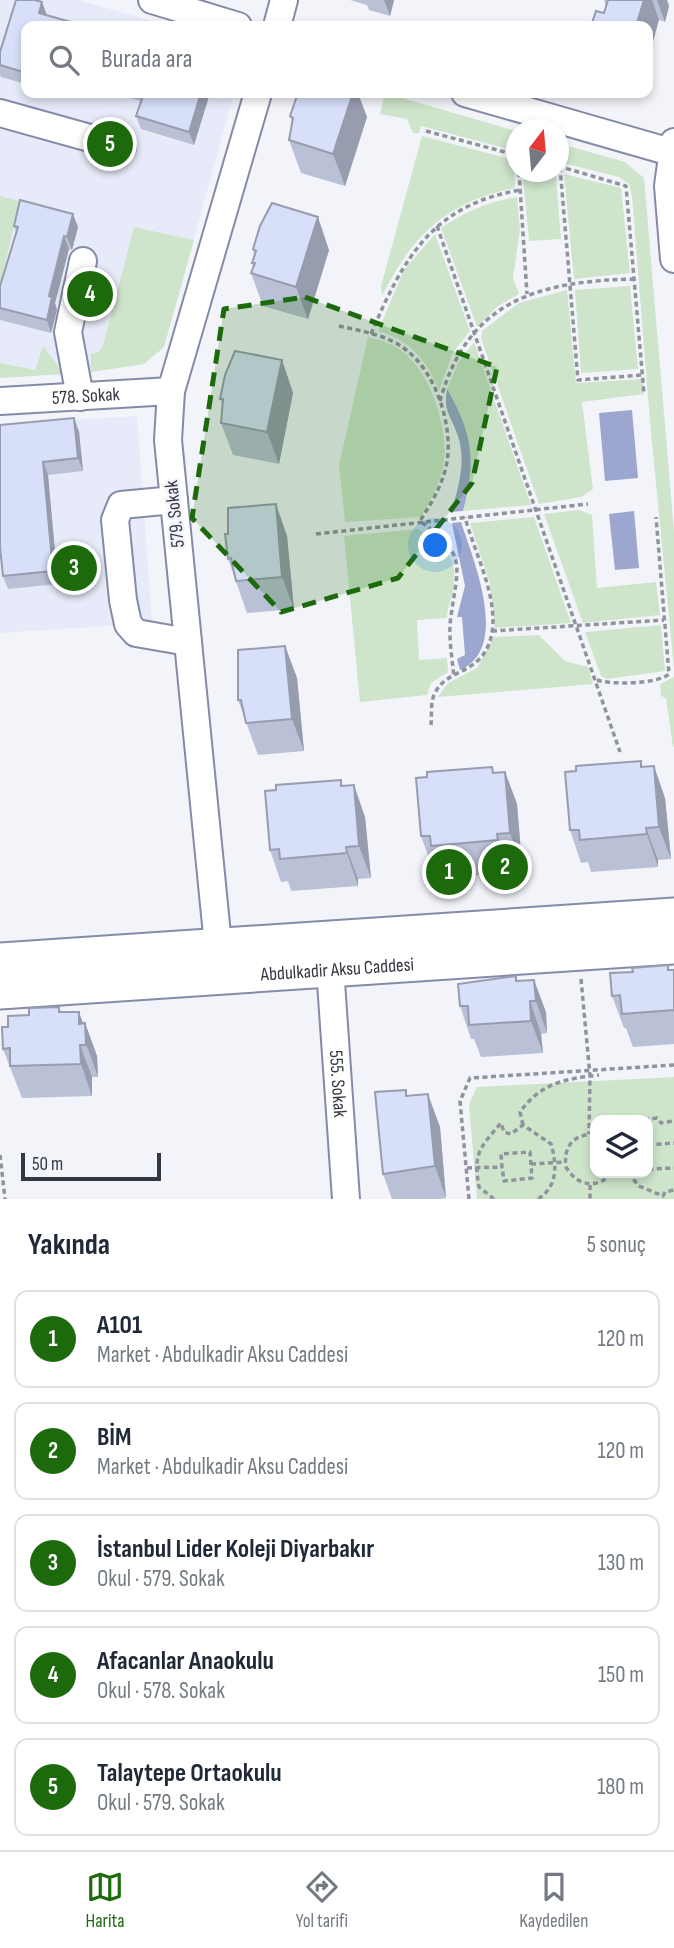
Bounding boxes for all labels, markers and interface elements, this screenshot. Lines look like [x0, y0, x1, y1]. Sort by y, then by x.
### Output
search box [21, 21, 653, 98]
icon: search [45, 41, 83, 79]
text: Burada ara [101, 44, 193, 75]
pin: 5 [87, 118, 133, 170]
north arrow [506, 119, 569, 182]
pin: 4 [67, 268, 113, 320]
street label: 578. Sokak [51, 382, 121, 409]
street label: 579. Sokak [160, 478, 190, 549]
your location [418, 528, 452, 562]
pin: 3 [51, 542, 97, 594]
pin: 2 [482, 841, 528, 893]
pin: 1 [426, 846, 472, 898]
street label: Abdulkadir Aksu Caddesi [259, 953, 415, 986]
street label: 555. Sokak [324, 1049, 352, 1119]
map controls [590, 1115, 653, 1178]
button: layers [590, 1115, 653, 1178]
scale bar [21, 1150, 161, 1182]
text: 50 m [32, 1153, 63, 1176]
text: Yakında [28, 1227, 110, 1263]
text: 5 sonuç [587, 1231, 646, 1259]
text: A101 [97, 1310, 142, 1341]
text: 1 [48, 1325, 58, 1353]
text: 120 m [598, 1325, 644, 1353]
text: Market · Abdulkadir Aksu Caddesi [97, 1341, 348, 1369]
text: BİM [97, 1422, 132, 1453]
text: 2 [48, 1437, 58, 1465]
text: 120 m [598, 1437, 644, 1465]
text: Market · Abdulkadir Aksu Caddesi [97, 1453, 348, 1481]
text: İstanbul Lider Koleji Diyarbakır [97, 1534, 374, 1565]
text: 3 [48, 1549, 58, 1577]
text: 130 m [598, 1549, 644, 1577]
text: Okul · 579. Sokak [97, 1565, 225, 1593]
text: Afacanlar Anaokulu [97, 1646, 274, 1677]
text: 4 [48, 1661, 58, 1689]
text: 150 m [598, 1661, 644, 1689]
text: Okul · 578. Sokak [97, 1677, 225, 1705]
text: Talaytepe Ortaokulu [97, 1758, 282, 1789]
text: 5 [48, 1773, 58, 1801]
text: 180 m [597, 1773, 644, 1801]
text: Okul · 579. Sokak [97, 1789, 225, 1817]
tab: Harita [86, 1868, 125, 1933]
tab: Yol tarifi [296, 1868, 348, 1933]
tab: Kaydedilen [519, 1868, 588, 1933]

